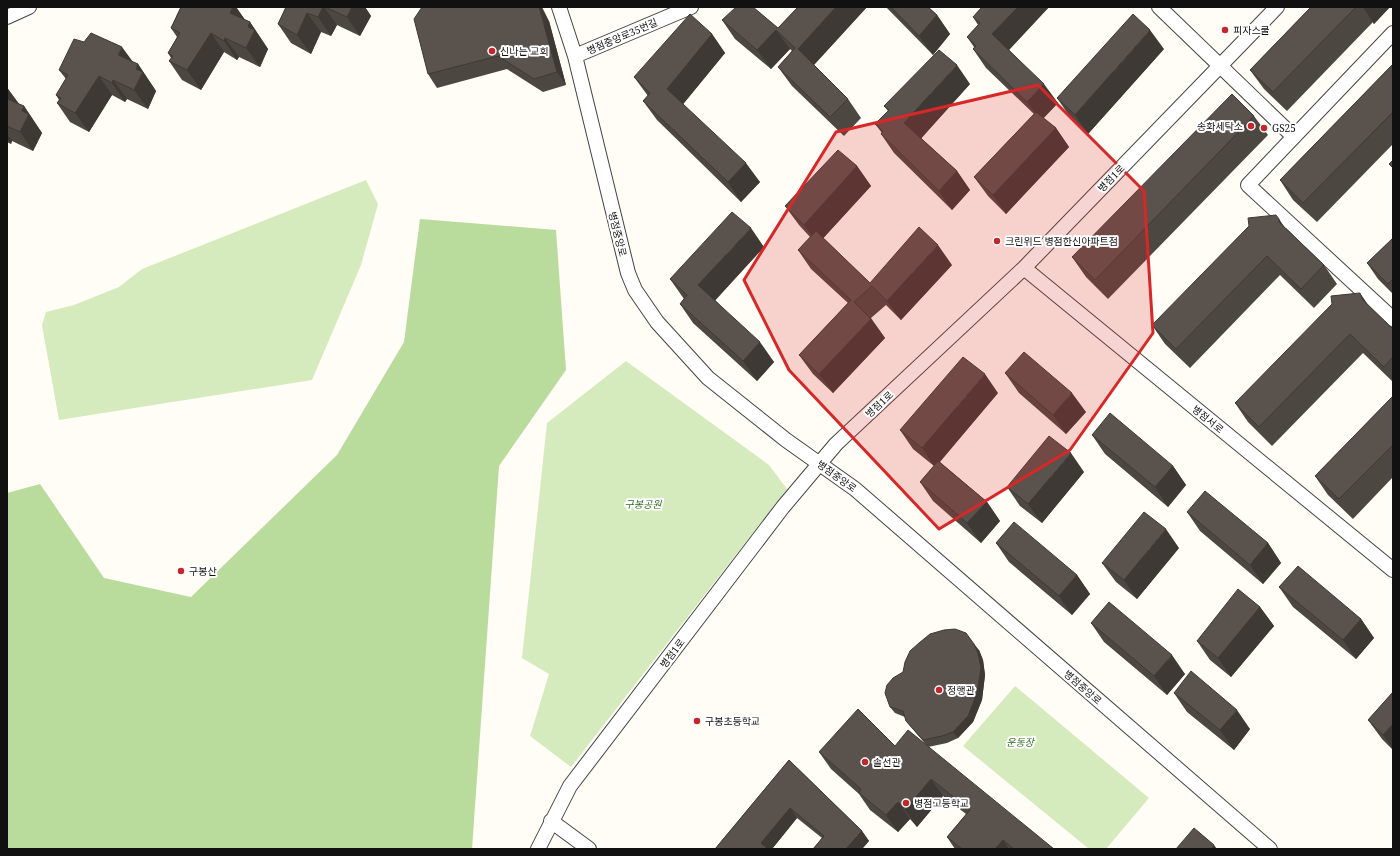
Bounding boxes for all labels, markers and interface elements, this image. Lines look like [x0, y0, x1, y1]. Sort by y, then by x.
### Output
street label: 병점중앙로35번길 [584, 15, 660, 57]
place label: 피자스쿨 [1233, 23, 1270, 37]
marker: 피자스쿨 [1220, 25, 1230, 35]
place label: 신나는 교회 [500, 44, 549, 58]
marker: 신나는 교회 [487, 46, 497, 56]
place label: 송화세탁소 [1197, 119, 1243, 133]
marker: 송화세탁소 [1246, 121, 1256, 131]
place label: GS25 [1272, 121, 1296, 135]
marker: GS25 [1259, 123, 1269, 133]
street label: 병점1로 [1094, 161, 1128, 195]
street label: 병점중앙로 [606, 210, 630, 258]
place label: 크린위드 병점한신아파트점 [1005, 234, 1118, 248]
marker: 크린위드 병점한신아파트점 [992, 236, 1002, 246]
street label: 병점1로 [862, 388, 896, 420]
street label: 병점서로 [1189, 402, 1227, 436]
street label: 병점중앙로 [814, 457, 860, 495]
park label: 구봉공원 [625, 497, 662, 511]
place label: 구봉산 [189, 564, 217, 578]
marker: 구봉산 [176, 566, 186, 576]
street label: 병점1로 [656, 636, 688, 670]
street label: 병점중앙로 [1061, 667, 1105, 707]
place label: 정행관 [947, 683, 975, 697]
marker: 정행관 [934, 685, 944, 695]
place label: 구봉초등학교 [705, 714, 760, 728]
marker: 구봉초등학교 [692, 716, 702, 726]
park label: 운동장 [1006, 735, 1036, 749]
place label: 솔선관 [873, 755, 901, 769]
marker: 솔선관 [860, 757, 870, 767]
place label: 병점고등학교 [914, 796, 969, 810]
marker: 병점고등학교 [901, 798, 911, 808]

